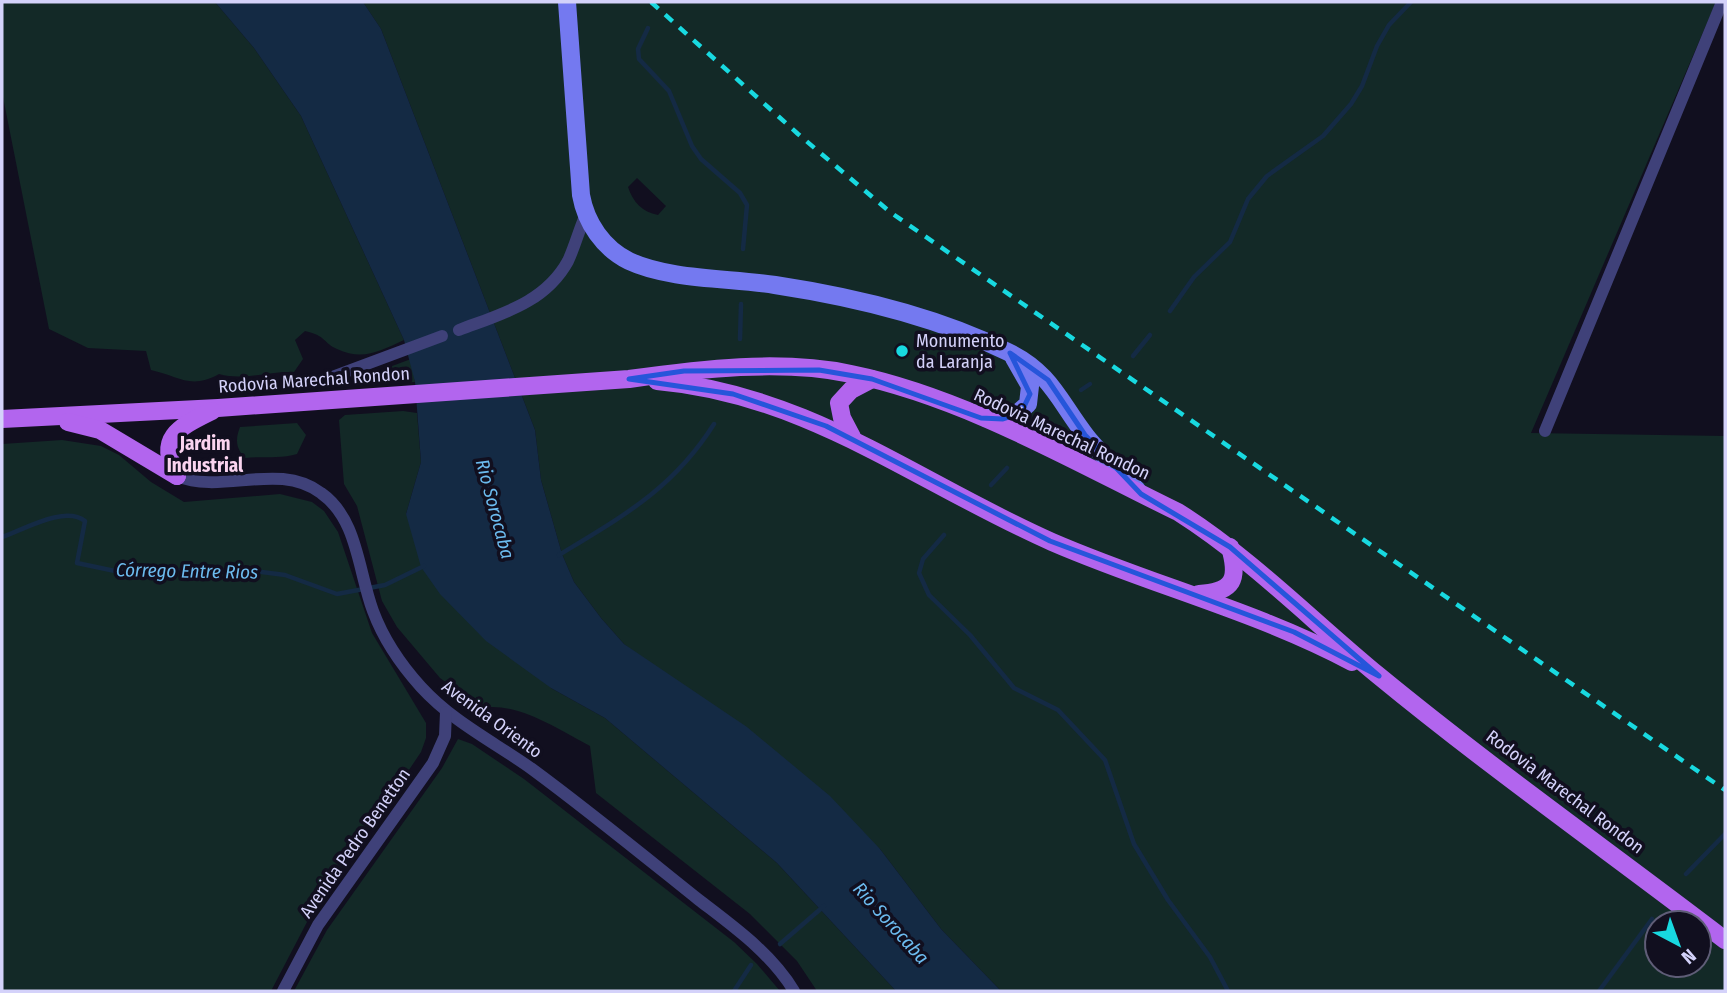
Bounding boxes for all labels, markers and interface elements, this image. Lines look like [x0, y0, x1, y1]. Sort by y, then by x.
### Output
place label: Monumento da Laranja [916, 330, 1004, 373]
marker: Monumento da Laranja [894, 343, 910, 359]
street label: Rodovia Marechal Rondon [218, 362, 410, 398]
street label: Rodovia Marechal Rondon [970, 383, 1154, 485]
district label: Jardim Industrial [167, 432, 244, 477]
water label: Rio Sorocaba [471, 457, 519, 561]
water label: Córrego Entre Rios [116, 558, 258, 584]
street label: Avenida Oriento [438, 675, 546, 763]
street label: Rodovia Marechal Rondon [1482, 725, 1648, 859]
street label: Avenida Pedro Benetton [295, 764, 415, 922]
water label: Rio Sorocaba [848, 877, 934, 969]
north arrow [1643, 909, 1713, 979]
text: N [1677, 944, 1701, 969]

